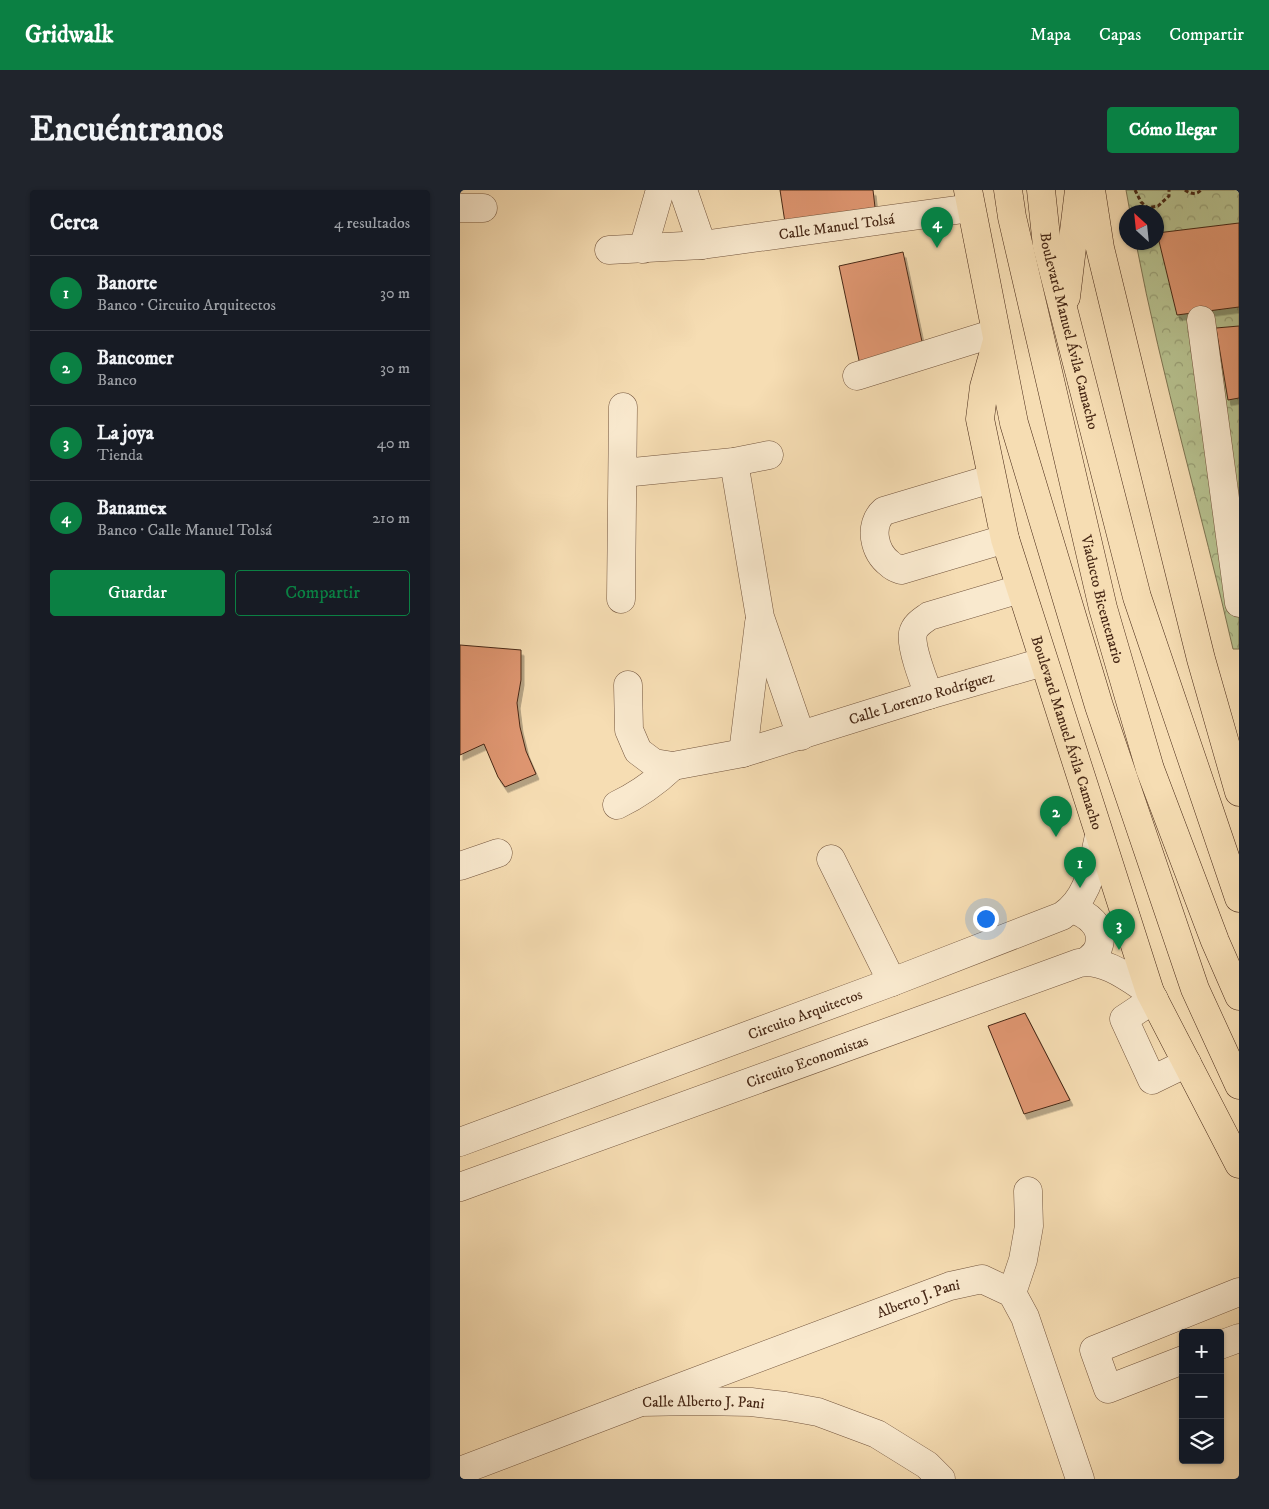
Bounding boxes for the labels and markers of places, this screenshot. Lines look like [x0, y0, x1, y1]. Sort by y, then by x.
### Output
pin: 4 [921, 207, 953, 248]
pin: 2 [1040, 796, 1072, 837]
pin: 1 [1064, 847, 1096, 888]
pin: 3 [1103, 909, 1135, 950]

